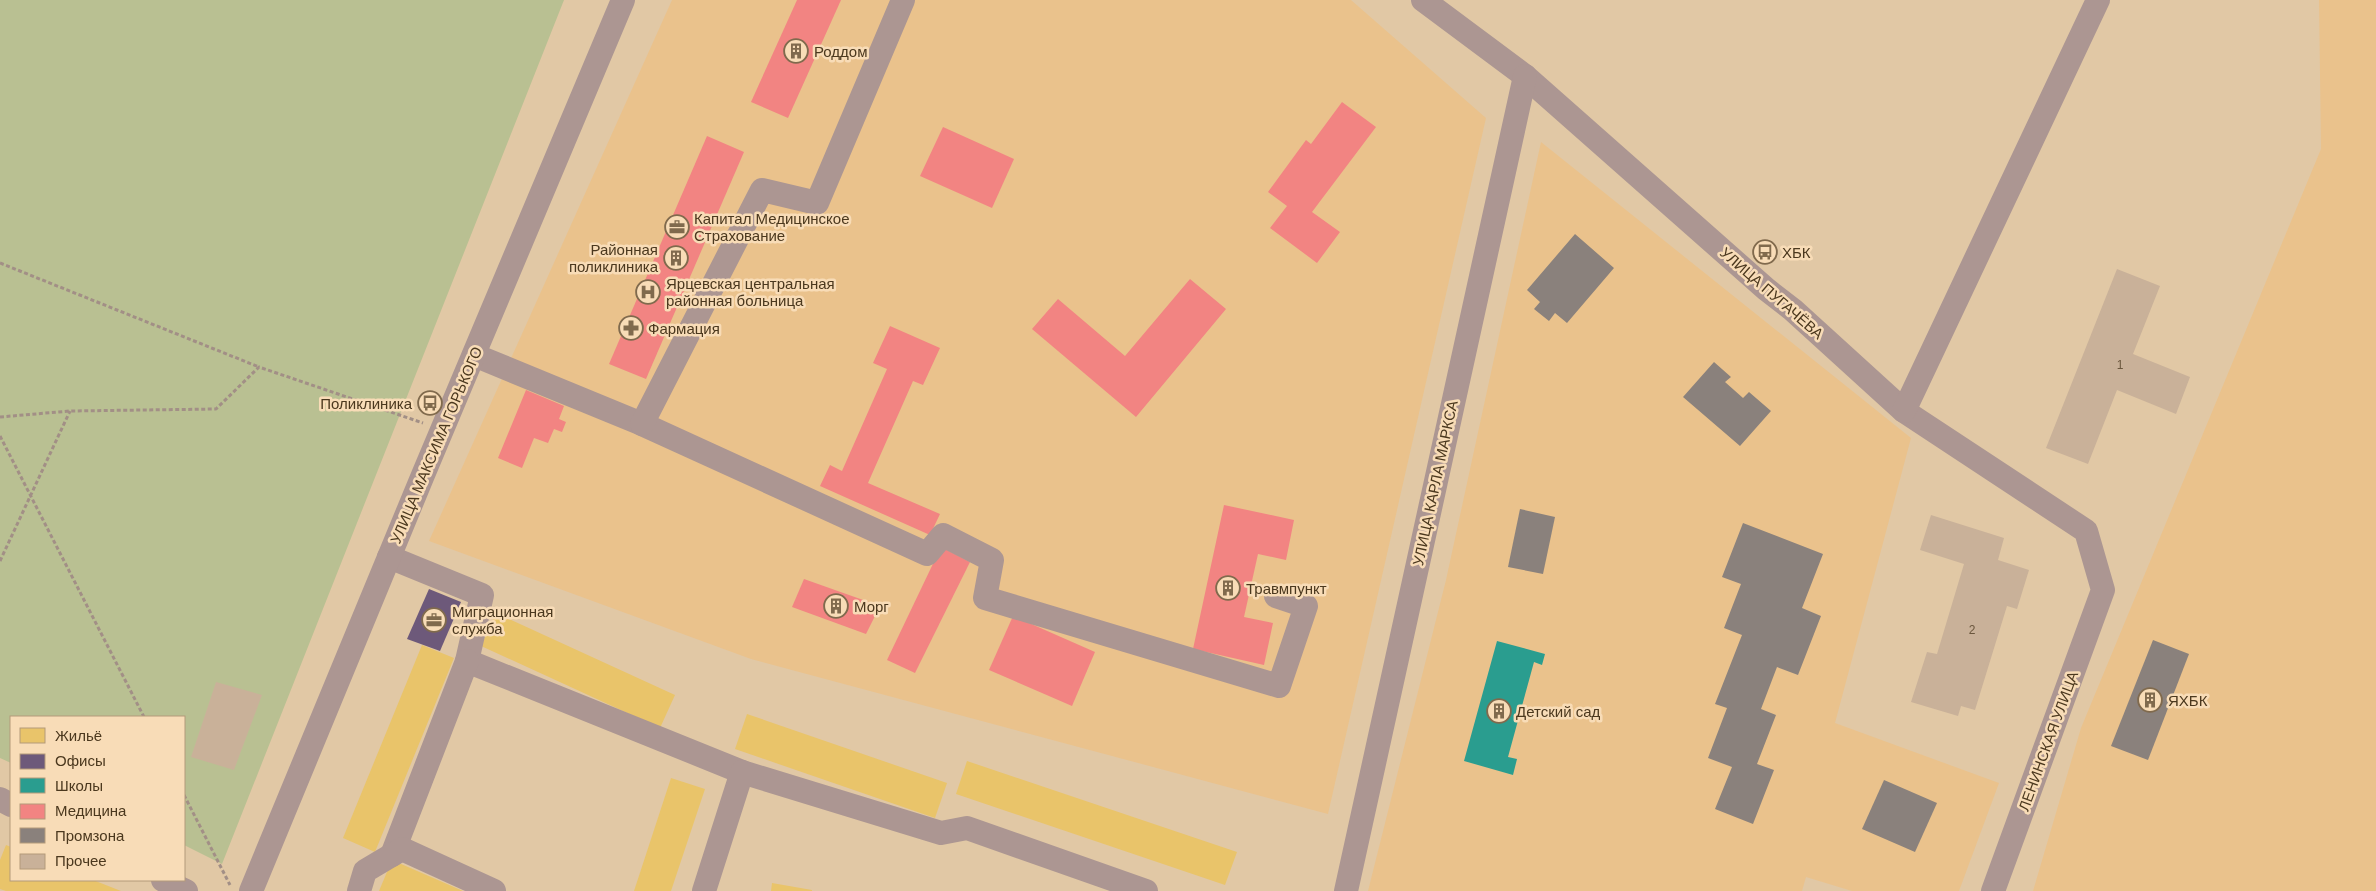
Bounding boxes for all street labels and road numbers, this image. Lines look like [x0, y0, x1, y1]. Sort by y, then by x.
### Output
street label: УЛИЦА ПУГАЧЁВА [1717, 244, 1827, 342]
street label: УЛИЦА МАКСИМА ГОРЬКОГО [387, 344, 485, 546]
street label: УЛИЦА КАРЛА МАРКСА [1409, 399, 1461, 567]
street label: ЛЕНИНСКАЯ УЛИЦА [2015, 669, 2081, 813]

